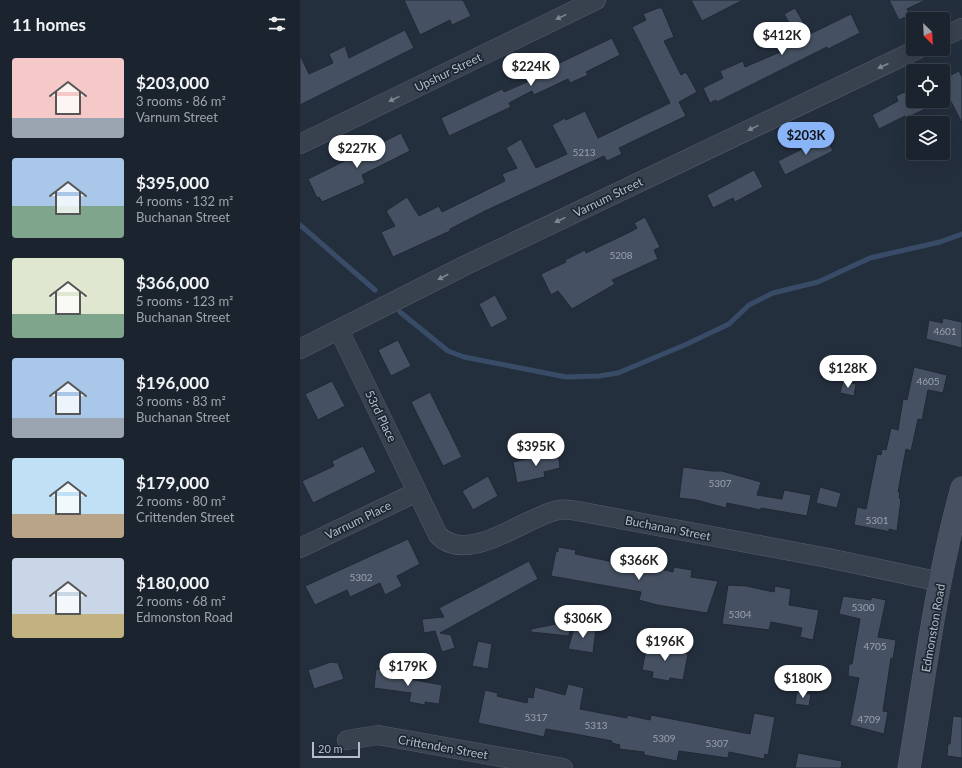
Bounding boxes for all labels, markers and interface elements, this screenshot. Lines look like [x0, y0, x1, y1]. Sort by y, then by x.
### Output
north arrow [906, 12, 950, 56]
map controls [906, 12, 950, 160]
icon: filters [266, 13, 288, 35]
text: 11 homes [12, 14, 86, 35]
one-way arrow [556, 14, 567, 20]
pin: $412K [754, 22, 810, 56]
text: $412K [762, 27, 802, 43]
street label: Upshur Street [412, 49, 485, 95]
pin: $224K [503, 53, 559, 87]
text: $224K [511, 58, 551, 74]
one-way arrow [877, 63, 889, 69]
button: locate [906, 64, 950, 108]
text: $203,000 [136, 72, 209, 93]
icon: home [44, 74, 92, 122]
text: 3 rooms · 86 m² [136, 93, 226, 109]
one-way arrow [388, 95, 400, 102]
text: Varnum Street [136, 109, 218, 125]
button: layers [906, 116, 950, 160]
pin: $203K [778, 122, 834, 156]
one-way arrow [747, 125, 759, 131]
text: $203K [786, 127, 826, 143]
pin: $227K [329, 135, 385, 169]
text: $227K [337, 140, 377, 156]
house number: 5213 [572, 146, 596, 158]
text: $395,000 [136, 172, 209, 193]
street label: Varnum Street [571, 173, 646, 220]
icon: home [44, 174, 92, 222]
text: 4 rooms · 132 m² [136, 193, 233, 209]
text: Buchanan Street [136, 209, 230, 225]
one-way arrow [554, 217, 566, 223]
house number: 5208 [609, 249, 633, 261]
text: $366,000 [136, 272, 209, 293]
icon: home [44, 274, 92, 322]
one-way arrow [437, 274, 449, 280]
text: 5 rooms · 123 m² [136, 293, 233, 309]
text: Buchanan Street [136, 309, 230, 325]
house number: 4601 [933, 325, 957, 337]
pin: $128K [820, 355, 876, 389]
text: $128K [828, 360, 868, 376]
text: $196,000 [136, 372, 209, 393]
icon: home [44, 374, 92, 422]
house number: 4605 [916, 375, 940, 387]
street label: 53rd Place [362, 388, 400, 444]
text: 3 rooms · 83 m² [136, 393, 226, 409]
text: Buchanan Street [136, 409, 230, 425]
pin: $395K [508, 433, 564, 467]
text: $395K [516, 438, 556, 454]
text: $179,000 [136, 472, 209, 493]
icon: home [44, 474, 92, 522]
house number: 5307 [708, 477, 732, 489]
text: 2 rooms · 80 m² [136, 493, 226, 509]
street label: Varnum Place [322, 498, 394, 542]
text: Crittenden Street [136, 509, 234, 525]
street label: Buchanan Street [624, 512, 713, 544]
house number: 5301 [865, 514, 889, 526]
pin: $366K [611, 547, 667, 581]
text: $366K [619, 552, 659, 568]
house number: 5302 [349, 571, 373, 583]
text: $180,000 [136, 572, 209, 593]
icon: home [44, 574, 92, 622]
street label: Edmonston Road [918, 583, 948, 673]
text: 2 rooms · 68 m² [136, 593, 226, 609]
house number: 5300 [851, 601, 875, 613]
pin: $306K [555, 605, 611, 639]
house number: 5304 [728, 608, 752, 620]
text: Edmonston Road [136, 609, 233, 625]
text: $306K [563, 610, 603, 626]
pin: $196K [637, 628, 693, 662]
text: $196K [645, 633, 685, 649]
house number: 4705 [863, 640, 887, 652]
pin: $179K [380, 653, 436, 687]
text: $179K [388, 658, 428, 674]
pin: $180K [775, 665, 831, 699]
text: $180K [783, 670, 823, 686]
house number: 5317 [524, 711, 548, 723]
house number: 4709 [857, 713, 881, 725]
house number: 5313 [584, 719, 608, 731]
street label: Crittenden Street [397, 732, 490, 762]
house number: 5309 [652, 732, 676, 744]
house number: 5307 [705, 737, 729, 749]
scale bar [312, 740, 360, 759]
text: 20 m [318, 742, 343, 755]

